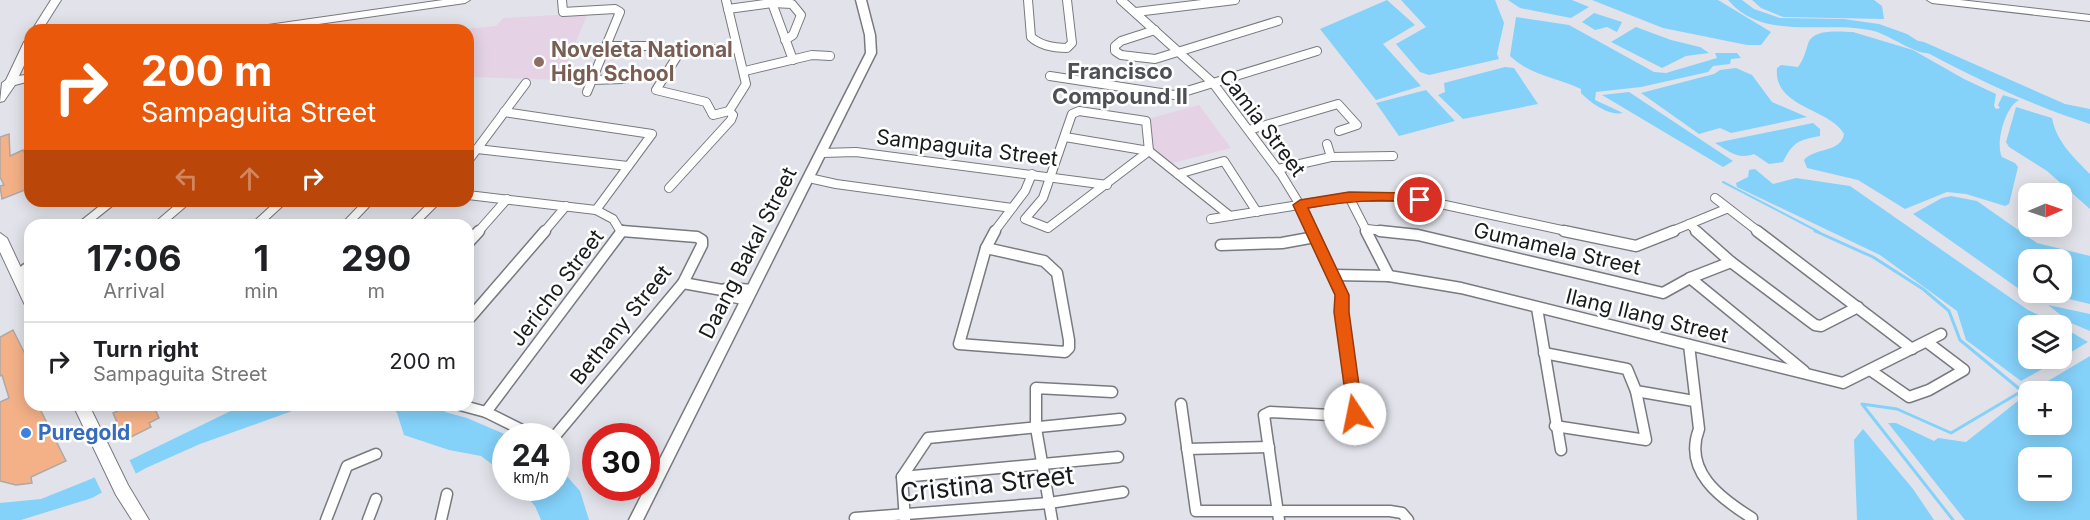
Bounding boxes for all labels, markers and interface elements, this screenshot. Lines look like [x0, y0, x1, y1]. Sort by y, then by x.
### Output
place label: Noveleta National High School [551, 37, 733, 86]
text: 200 m [141, 45, 272, 96]
icon: right [42, 48, 120, 126]
marker: Noveleta National High School [532, 55, 546, 69]
district label: Francisco Compound II [1052, 58, 1188, 109]
street label: Camia Street [1214, 64, 1311, 181]
text: Sampaguita Street [141, 96, 376, 129]
street label: Sampaguita Street [875, 124, 1059, 171]
icon: left [170, 162, 203, 195]
icon: ahead [233, 162, 266, 195]
icon: right [296, 162, 329, 195]
street label: Daang Bakal Street [694, 163, 802, 343]
pin [1394, 174, 1445, 225]
icon: arrive [1403, 183, 1436, 216]
north arrow [2018, 183, 2072, 237]
map controls [2018, 183, 2072, 501]
street label: Gumamela Street [1471, 217, 1643, 280]
street label: Jericho Street [505, 224, 609, 351]
text: 17:06 [87, 236, 182, 280]
text: 1 [254, 236, 269, 280]
text: 290 [341, 236, 411, 280]
button: search [2018, 249, 2072, 303]
street label: Bethany Street [565, 260, 676, 389]
text: Arrival [103, 279, 165, 303]
text: min [244, 279, 278, 303]
text: m [367, 279, 385, 303]
street label: Ilang Ilang Street [1563, 283, 1731, 348]
button: layers [2018, 315, 2072, 369]
text: Turn right [93, 336, 199, 362]
icon: right [42, 345, 75, 378]
text: 200 m [389, 348, 456, 374]
text: Sampaguita Street [93, 362, 267, 386]
button: + [2018, 381, 2072, 435]
position arrow [1323, 382, 1387, 446]
place label: Puregold [38, 420, 130, 445]
speed limit sign: 30 [582, 423, 660, 501]
marker: Puregold [19, 426, 33, 440]
text: 24 [512, 437, 550, 473]
button: − [2018, 447, 2072, 501]
street label: Cristina Street [898, 459, 1075, 508]
text: km/h [513, 468, 549, 487]

